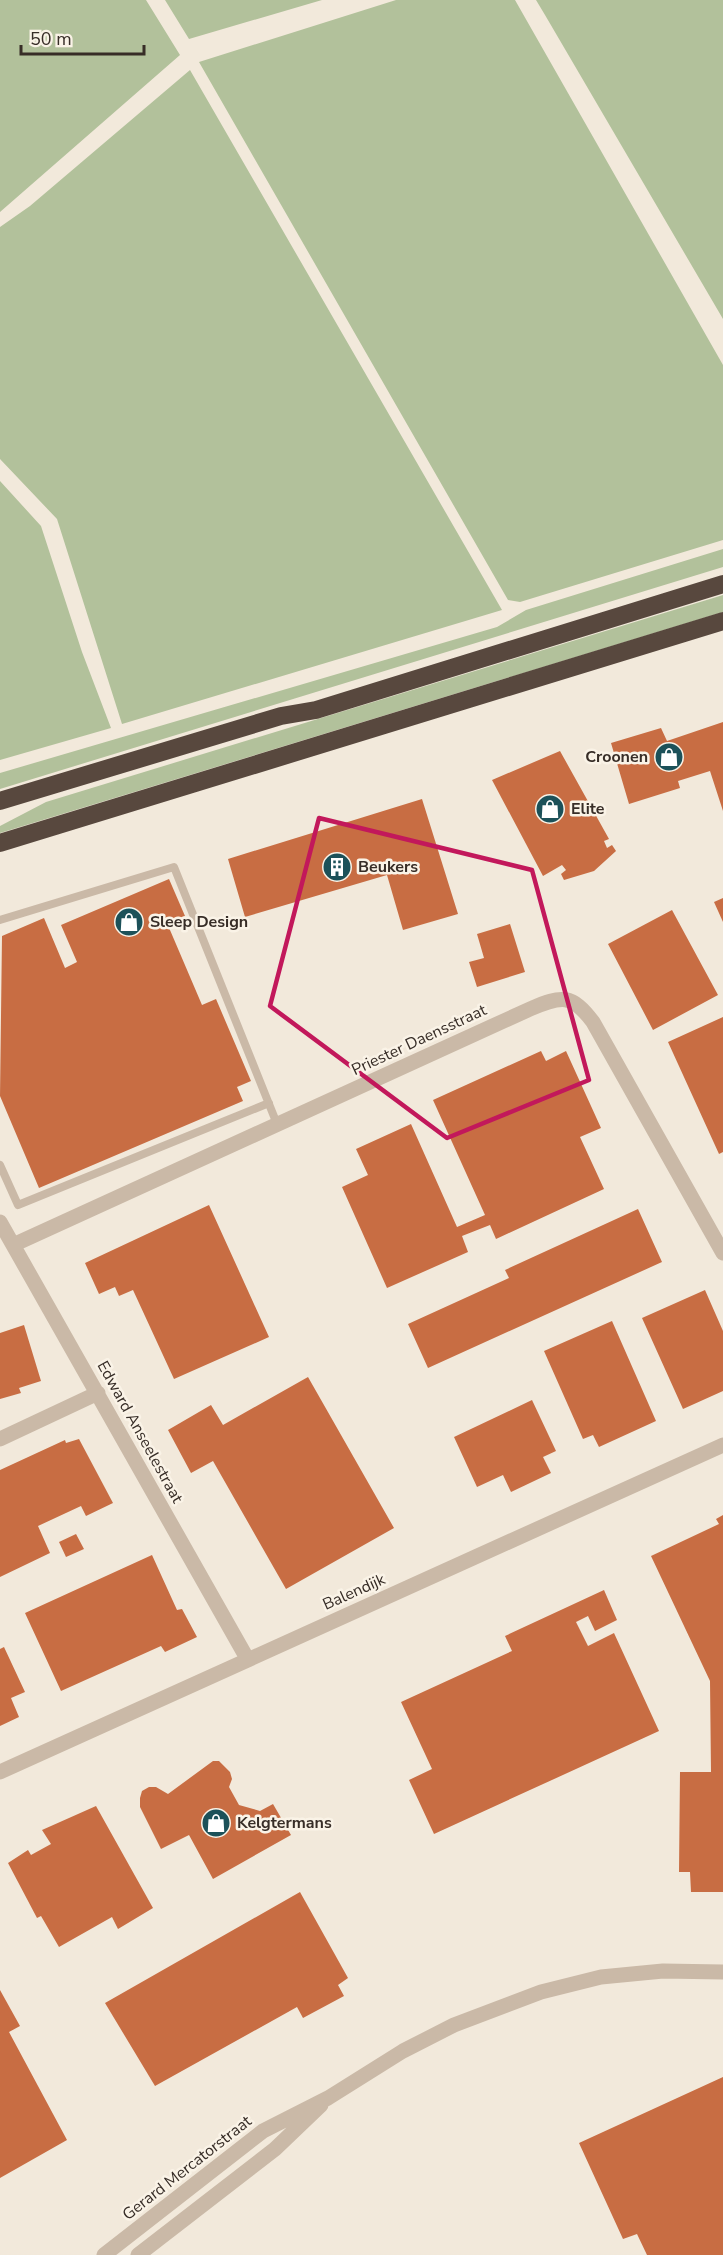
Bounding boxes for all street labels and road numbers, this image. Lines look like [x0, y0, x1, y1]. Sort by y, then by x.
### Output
street label: Priester Daensstraat [348, 999, 490, 1081]
street label: Edward Anseelestraat [92, 1357, 188, 1507]
street label: Balendijk [319, 1568, 390, 1616]
street label: Gerard Mercatorstraat [118, 2110, 257, 2225]

